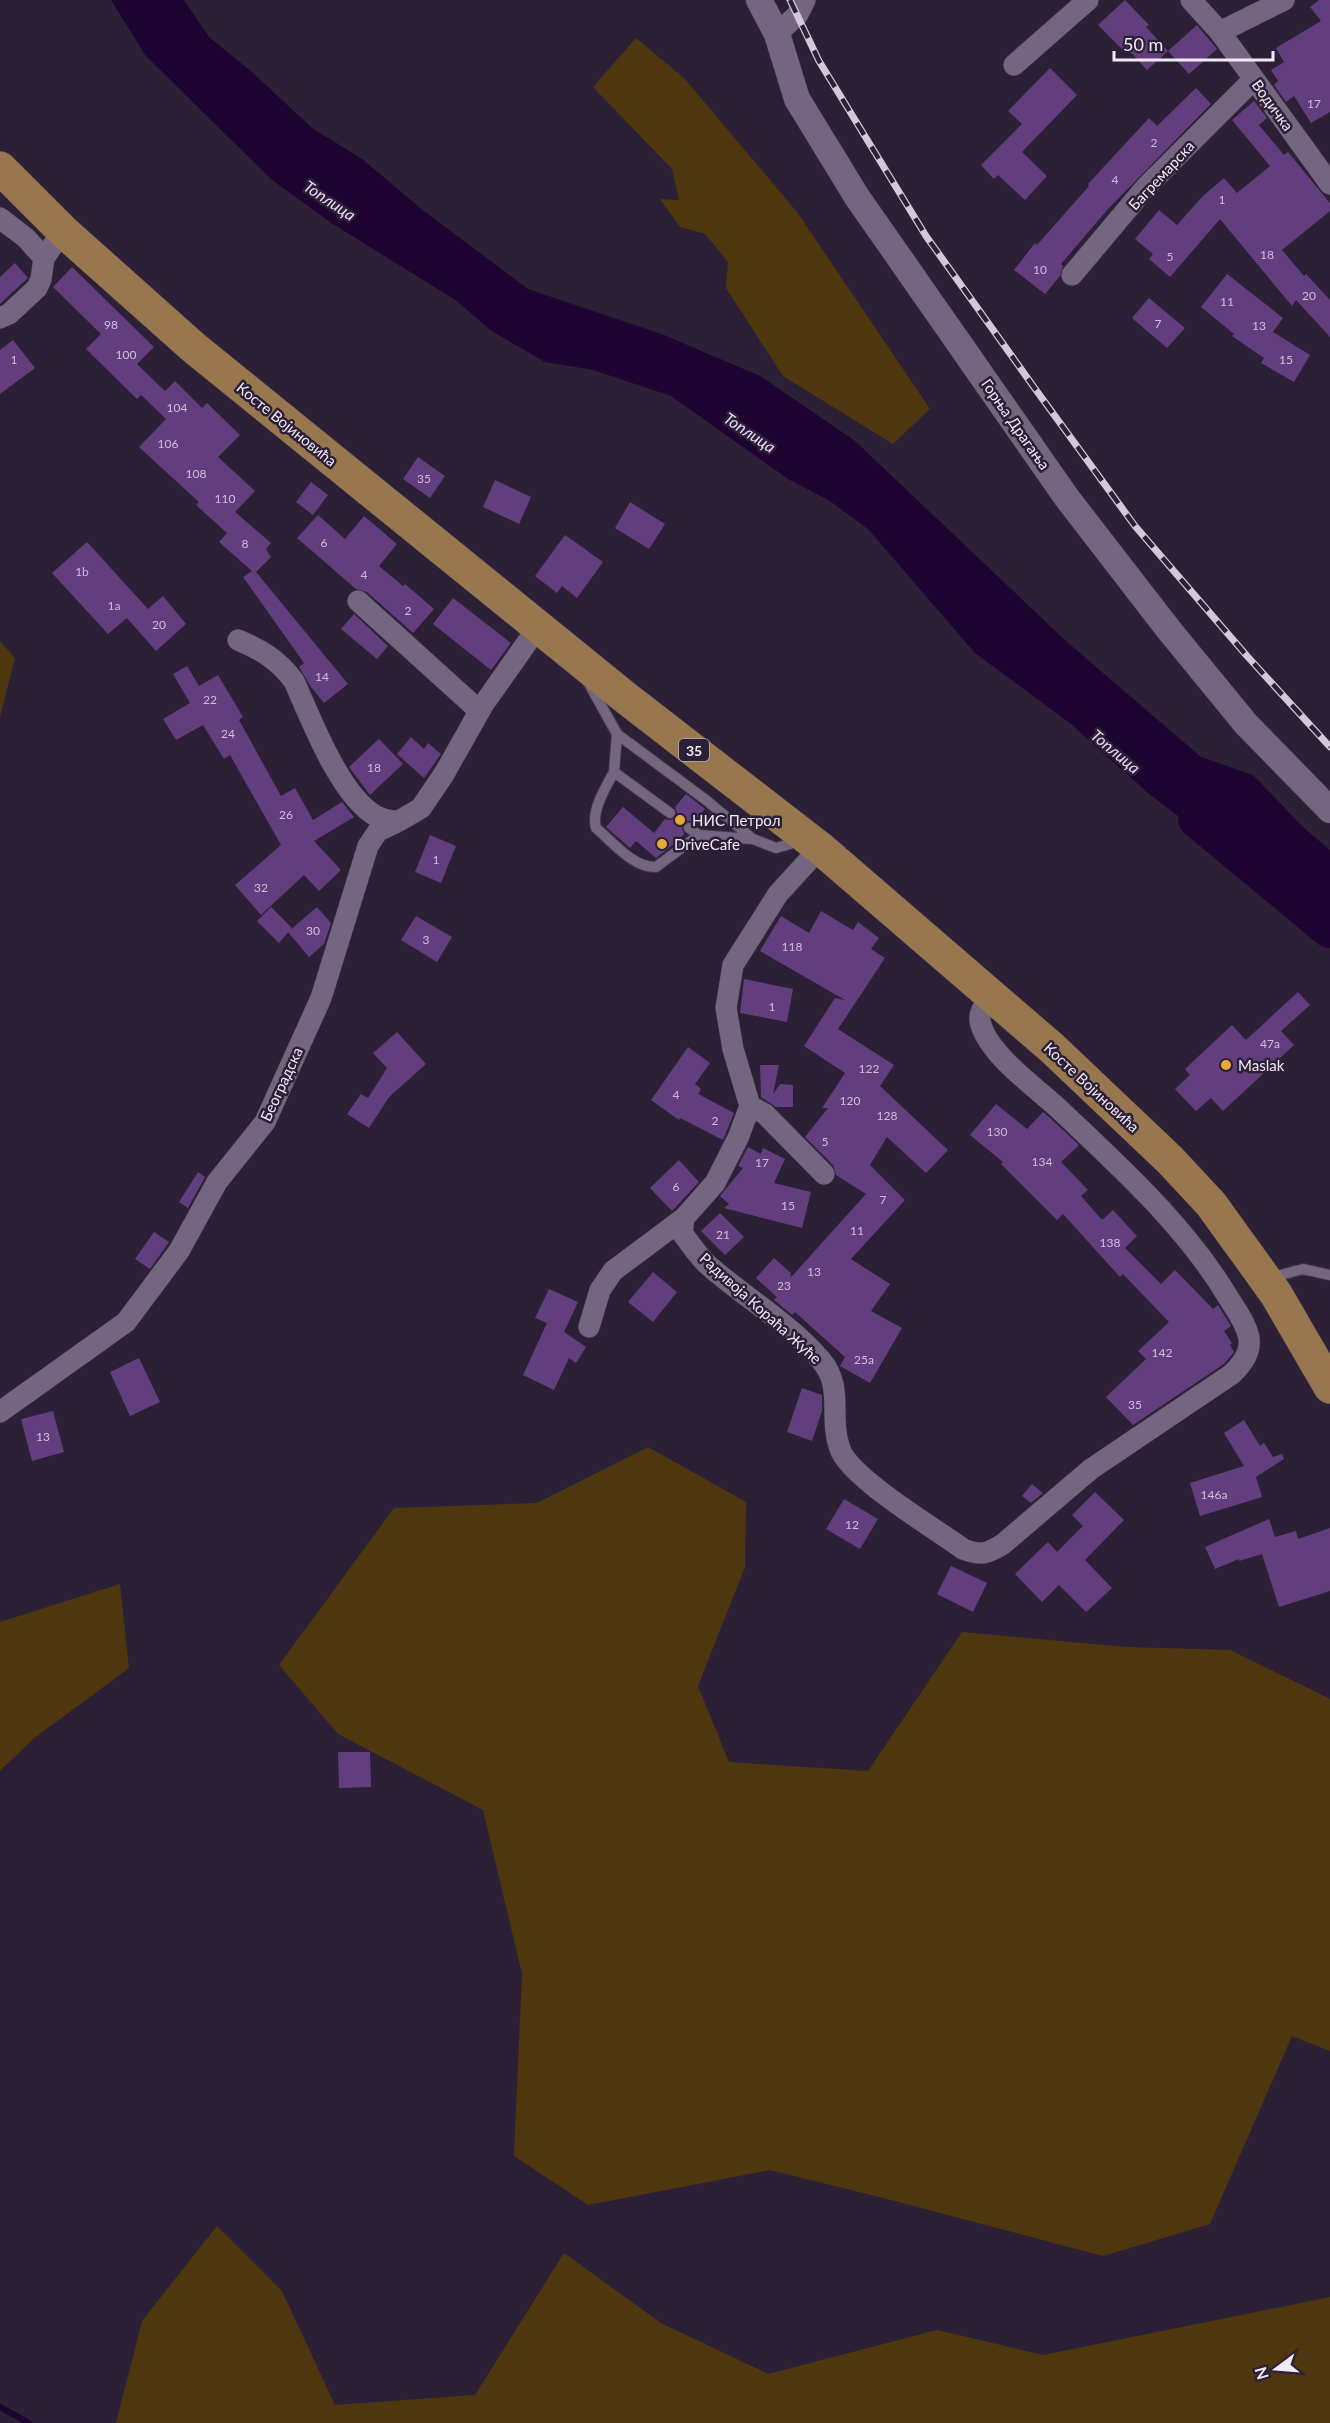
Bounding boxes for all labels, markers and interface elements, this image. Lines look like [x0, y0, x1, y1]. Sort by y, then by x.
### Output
scale bar [1114, 24, 1273, 62]
text: 50 m [1123, 33, 1163, 55]
street label: Водичка [1248, 76, 1298, 134]
house number: 17 [1307, 96, 1321, 111]
house number: 2 [1151, 135, 1158, 150]
street label: Багремарска [1124, 137, 1198, 213]
house number: 4 [1112, 172, 1119, 187]
water label: Топлица [301, 176, 359, 224]
house number: 1 [1219, 192, 1226, 207]
house number: 18 [1260, 247, 1274, 262]
house number: 5 [1167, 249, 1174, 264]
house number: 10 [1033, 262, 1047, 277]
house number: 20 [1302, 288, 1316, 303]
house number: 11 [1220, 294, 1234, 309]
house number: 7 [1155, 316, 1162, 331]
house number: 98 [104, 317, 118, 332]
house number: 13 [1252, 318, 1266, 333]
house number: 100 [116, 347, 136, 362]
house number: 1 [11, 352, 18, 367]
house number: 15 [1279, 352, 1293, 367]
street label: Горња Драгања [978, 375, 1054, 473]
street label: Косте Војиновића [233, 378, 341, 470]
house number: 104 [167, 400, 187, 415]
water label: Топлица [721, 408, 779, 456]
house number: 106 [158, 436, 178, 451]
house number: 108 [186, 466, 206, 481]
house number: 35 [417, 471, 431, 486]
house number: 110 [215, 491, 235, 506]
house number: 6 [321, 535, 328, 550]
house number: 8 [242, 536, 249, 551]
house number: 1b [75, 564, 89, 579]
house number: 4 [361, 567, 368, 582]
house number: 1a [108, 598, 120, 613]
house number: 2 [405, 603, 412, 618]
house number: 20 [152, 617, 166, 632]
house number: 14 [315, 669, 329, 684]
house number: 22 [203, 692, 217, 707]
water label: Топлица [1088, 725, 1144, 777]
house number: 24 [221, 726, 235, 741]
road number: 35 [679, 739, 709, 761]
house number: 18 [367, 760, 381, 775]
house number: 26 [279, 807, 293, 822]
place label: НИС Петрол [692, 811, 780, 829]
marker: НИС Петрол [673, 813, 687, 827]
place label: DriveCafe [674, 835, 740, 853]
marker: DriveCafe [655, 837, 669, 851]
house number: 1 [433, 852, 440, 867]
house number: 32 [254, 880, 268, 895]
house number: 30 [306, 923, 320, 938]
house number: 3 [423, 932, 430, 947]
house number: 118 [782, 939, 802, 954]
house number: 1 [769, 999, 776, 1014]
house number: 47a [1260, 1036, 1280, 1051]
street label: Косте Војиновића [1041, 1038, 1143, 1136]
street label: Београдска [256, 1044, 306, 1124]
place label: Maslak [1238, 1056, 1285, 1074]
marker: Maslak [1219, 1058, 1233, 1072]
house number: 122 [859, 1061, 879, 1076]
house number: 4 [673, 1087, 680, 1102]
house number: 120 [840, 1093, 860, 1108]
house number: 128 [877, 1108, 897, 1123]
house number: 2 [712, 1113, 719, 1128]
house number: 130 [987, 1124, 1007, 1139]
house number: 5 [822, 1134, 829, 1149]
house number: 134 [1032, 1154, 1052, 1169]
house number: 17 [755, 1155, 769, 1170]
house number: 6 [673, 1179, 680, 1194]
house number: 7 [880, 1192, 887, 1207]
house number: 15 [781, 1198, 795, 1213]
house number: 11 [850, 1223, 864, 1238]
house number: 21 [716, 1227, 730, 1242]
house number: 138 [1100, 1235, 1120, 1250]
street label: Радивоја Кораћа Жуће [697, 1249, 826, 1367]
house number: 13 [807, 1264, 821, 1279]
house number: 23 [777, 1278, 791, 1293]
house number: 142 [1152, 1345, 1172, 1360]
house number: 25a [854, 1352, 874, 1367]
house number: 35 [1128, 1397, 1142, 1412]
house number: 13 [36, 1429, 50, 1444]
house number: 146a [1201, 1487, 1227, 1502]
house number: 12 [845, 1517, 859, 1532]
north arrow [1246, 2339, 1306, 2399]
text: N [1250, 2365, 1272, 2382]

